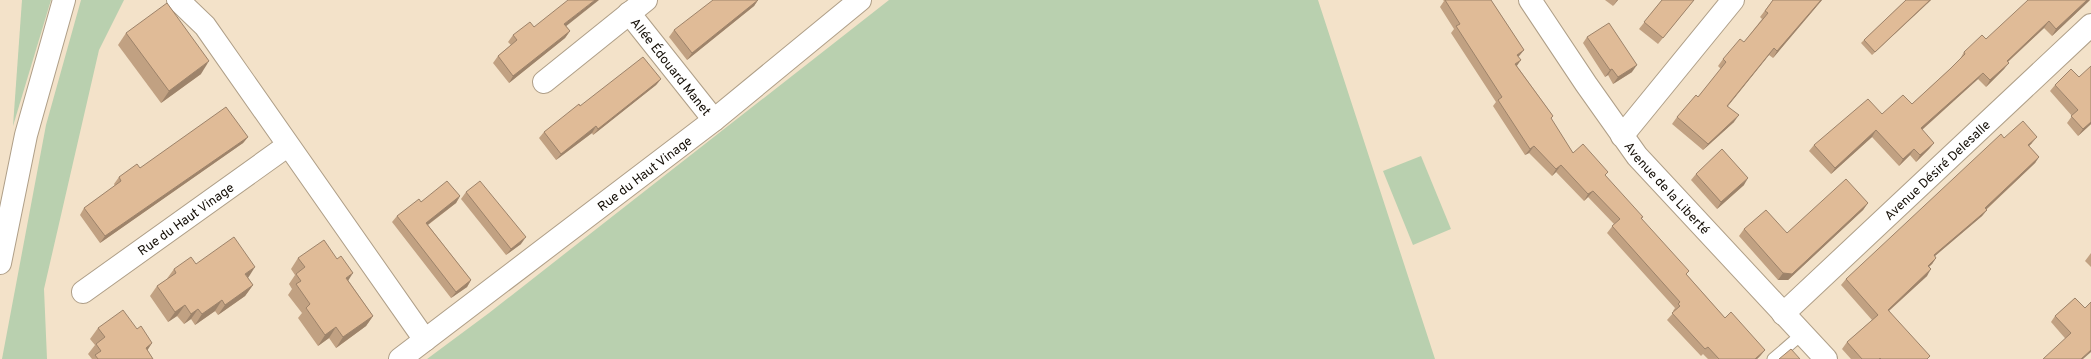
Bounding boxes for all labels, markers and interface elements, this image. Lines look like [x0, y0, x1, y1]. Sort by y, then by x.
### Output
street label: Allée Édouard Manet [626, 15, 714, 120]
street label: Avenue Désiré Delesalle [1882, 118, 1994, 225]
street label: Rue du Haut Vinage [595, 134, 696, 216]
street label: Avenue de la Liberté [1620, 140, 1712, 239]
street label: Rue du Haut Vinage [135, 181, 238, 260]

